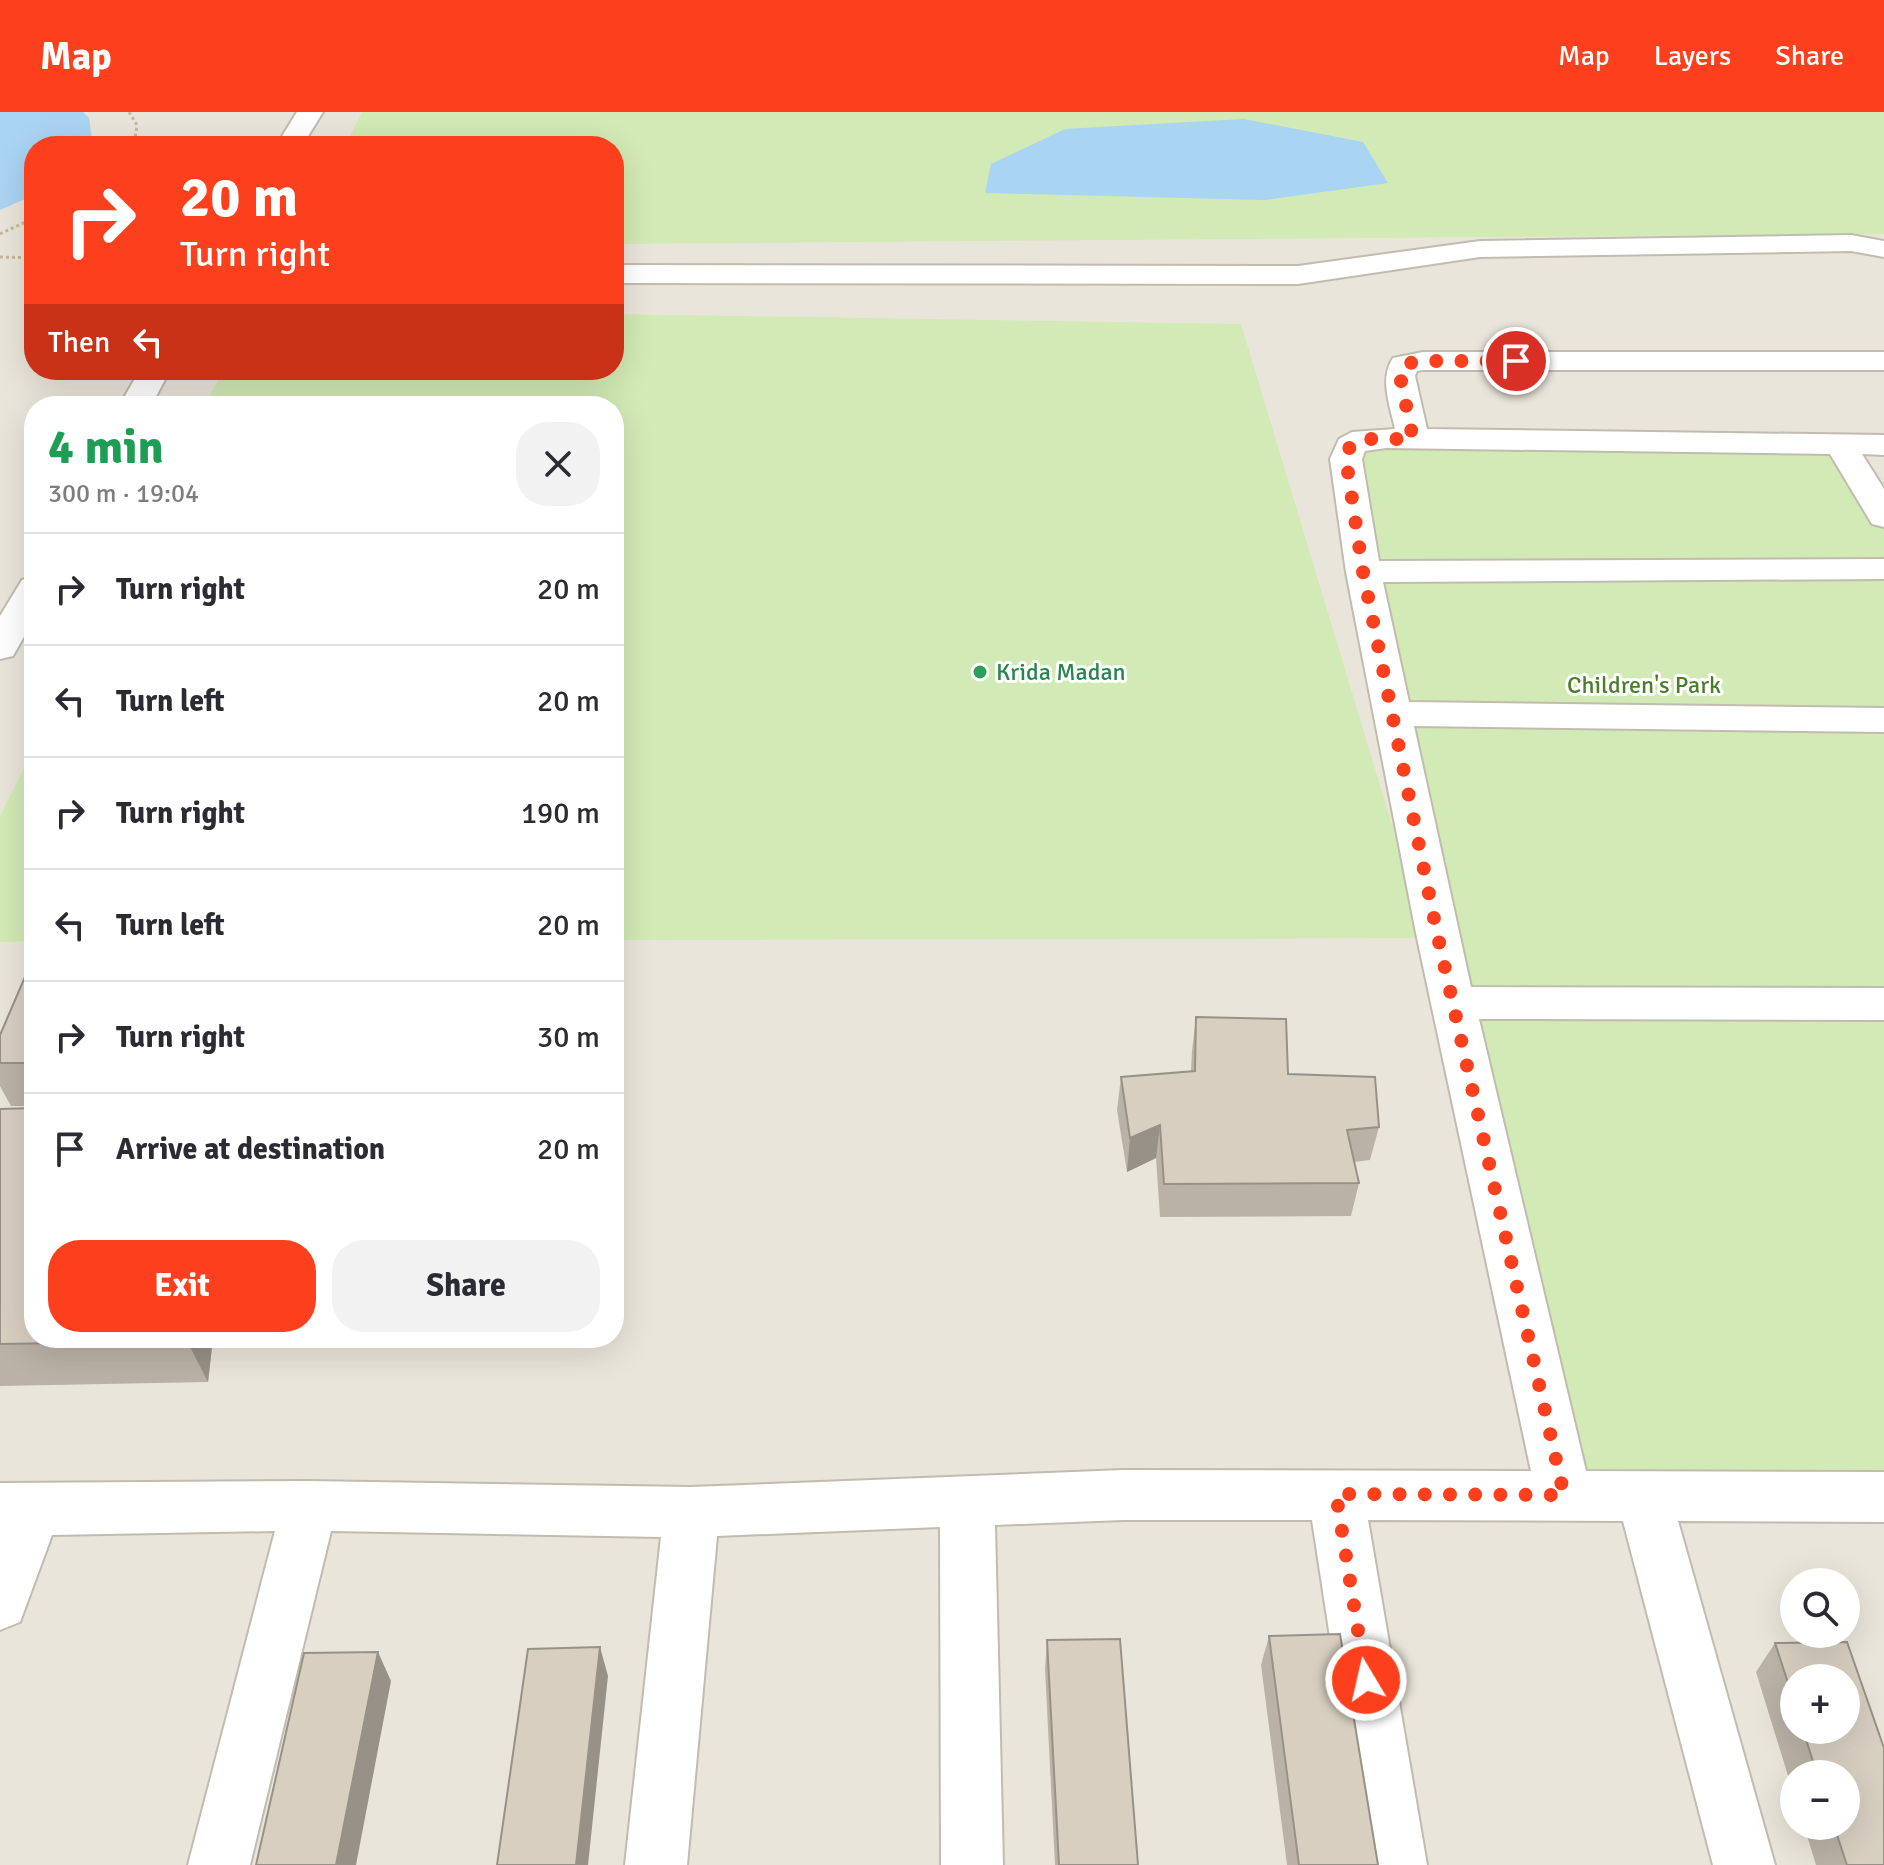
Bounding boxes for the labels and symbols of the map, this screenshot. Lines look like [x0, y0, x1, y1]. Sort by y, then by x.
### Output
pin [1482, 327, 1550, 395]
place label: Krida Madan [996, 657, 1126, 687]
marker: Krida Madan [971, 663, 989, 681]
park label: Children's Park [1567, 670, 1721, 700]
position arrow [1324, 1638, 1408, 1722]

